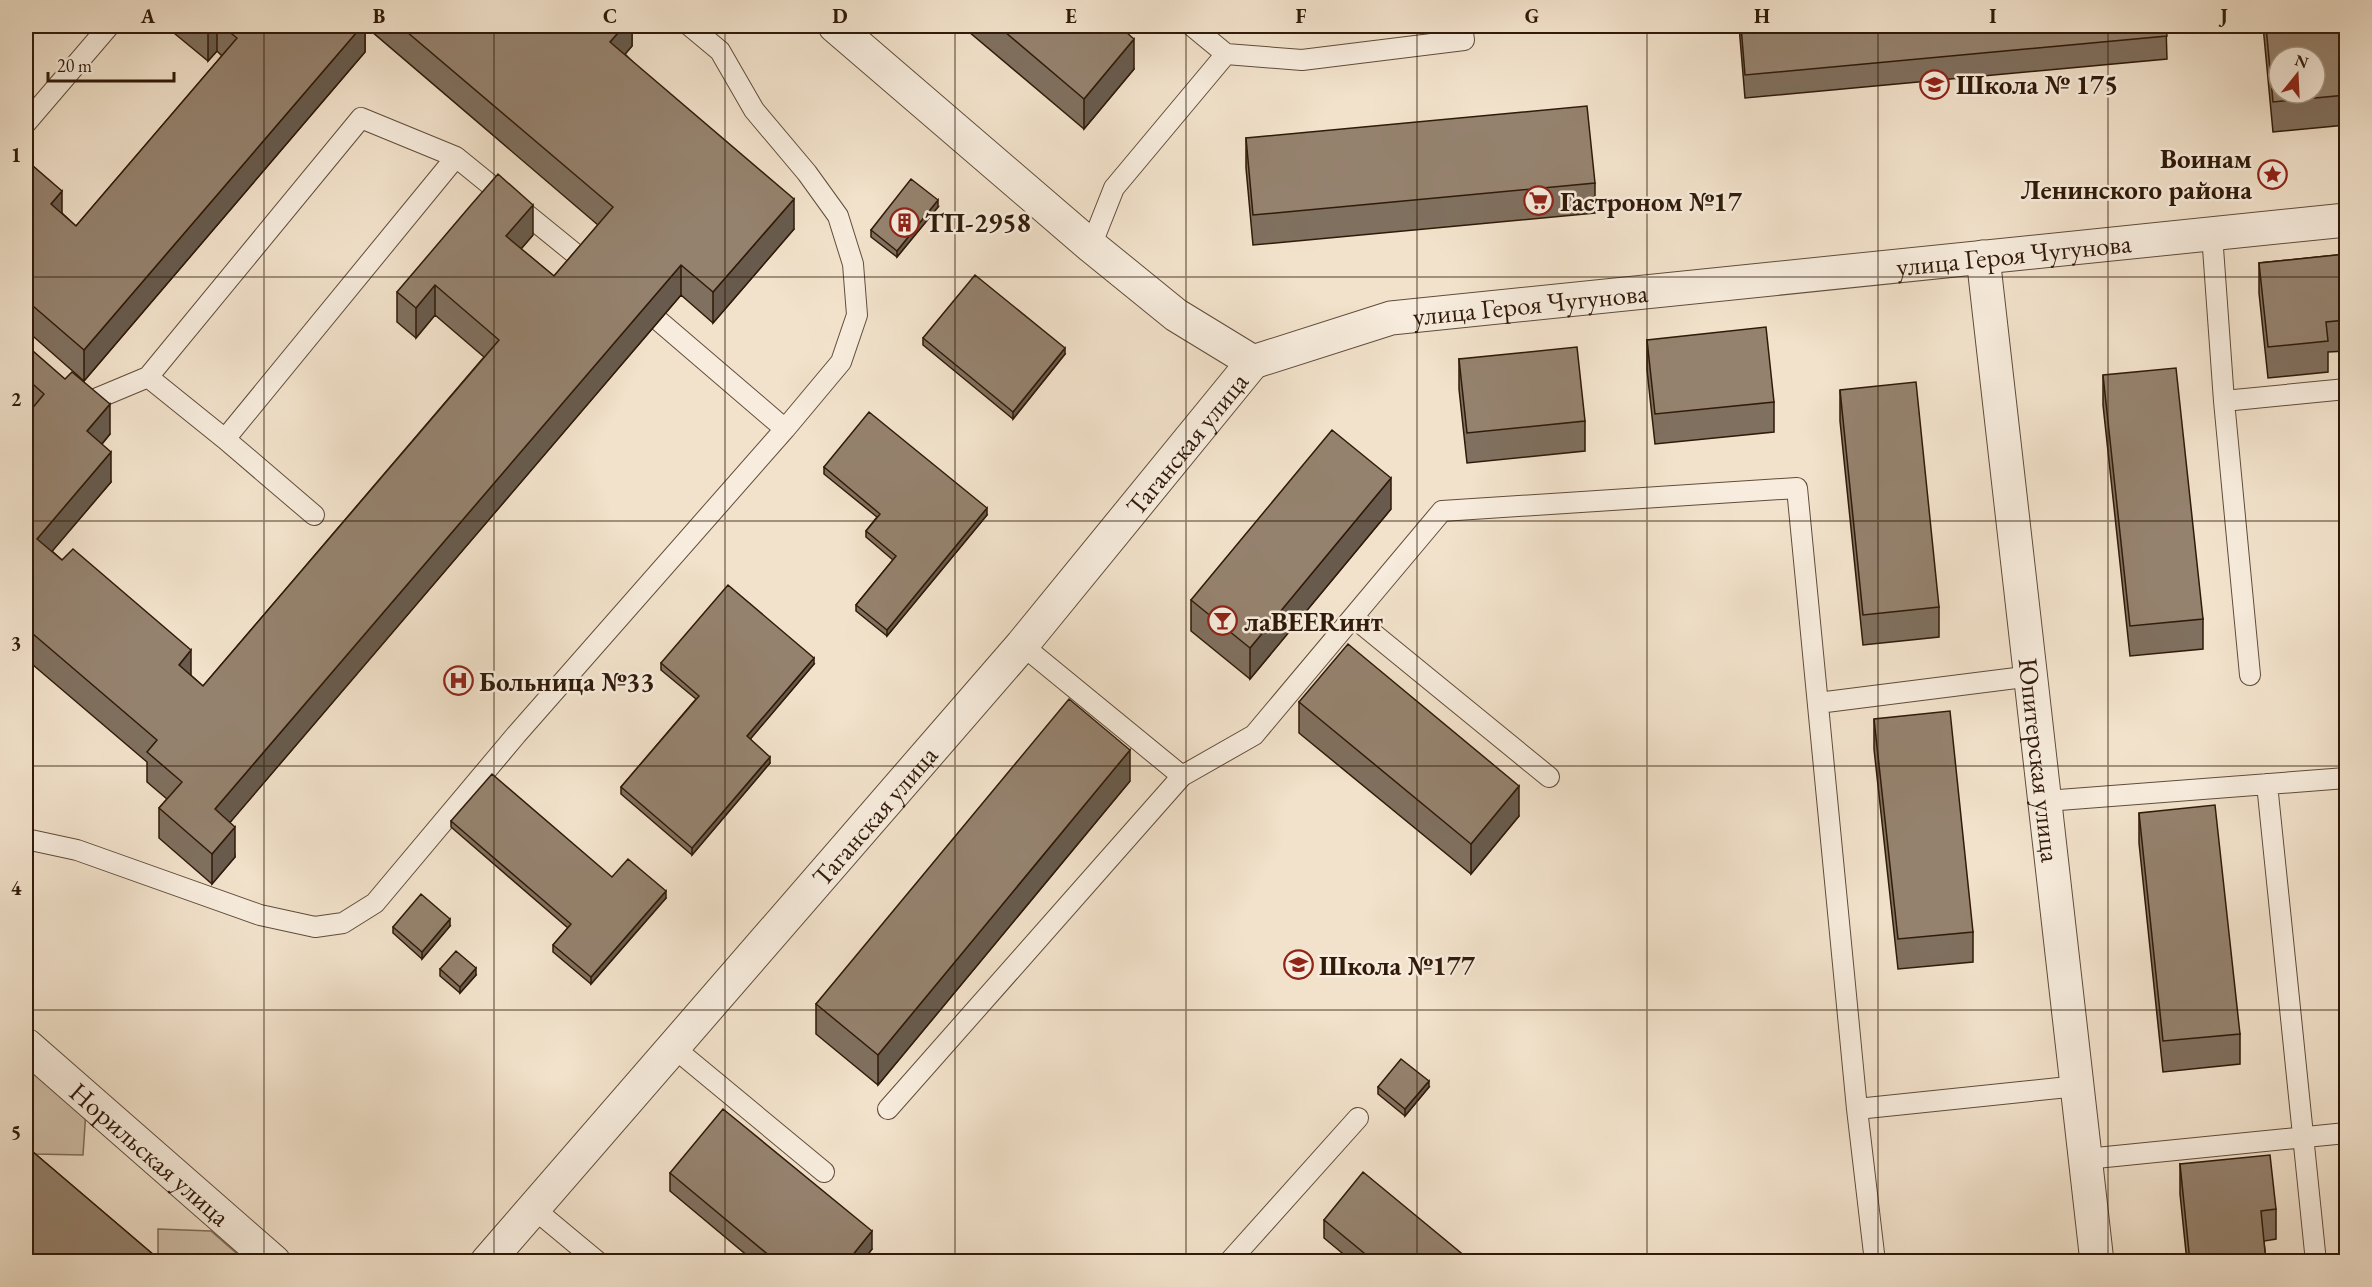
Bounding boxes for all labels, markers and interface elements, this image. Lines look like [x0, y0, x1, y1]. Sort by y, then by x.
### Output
text: A [140, 3, 156, 29]
text: B [373, 3, 385, 29]
text: C [603, 3, 617, 29]
text: D [832, 3, 848, 29]
text: E [1065, 3, 1077, 29]
text: F [1296, 3, 1307, 29]
text: G [1525, 3, 1539, 29]
text: H [1754, 3, 1770, 29]
text: I [1989, 3, 1997, 29]
text: J [2218, 3, 2228, 29]
scale bar [48, 45, 174, 83]
north arrow [2267, 45, 2327, 105]
text: N [2292, 49, 2311, 73]
text: 20 m [57, 54, 92, 77]
place label: Школа № 175 [1956, 67, 2118, 102]
school or university icon: Школа № 175 [1919, 68, 1951, 100]
place label: Воинам Ленинского района [2020, 141, 2252, 207]
text: 1 [11, 142, 21, 168]
place icon: Воинам Ленинского района [2257, 158, 2289, 190]
place label: Гастроном №17 [1560, 184, 1743, 219]
supermarket icon: Гастроном №17 [1523, 185, 1555, 217]
place label: ТП-2958 [925, 205, 1031, 240]
building icon: ТП-2958 [888, 206, 920, 238]
street label: улица Героя Чугунова [1894, 225, 2133, 284]
street label: улица Героя Чугунова [1411, 274, 1650, 333]
street label: Таганская улица [1118, 364, 1256, 522]
text: 2 [11, 386, 22, 412]
place label: лаBEERинт [1244, 604, 1383, 639]
bar icon: лаBEERинт [1207, 605, 1239, 637]
text: 3 [11, 630, 21, 656]
street label: Юпитерская улица [2011, 656, 2069, 864]
place label: Больница №33 [479, 664, 654, 699]
hospital icon: Больница №33 [442, 665, 474, 697]
street label: Таганская улица [804, 738, 945, 893]
text: 4 [11, 875, 22, 901]
place label: Школа №177 [1319, 948, 1476, 983]
school or university icon: Школа №177 [1282, 949, 1314, 981]
street label: Норильская улица [63, 1074, 238, 1233]
text: 5 [11, 1119, 21, 1145]

